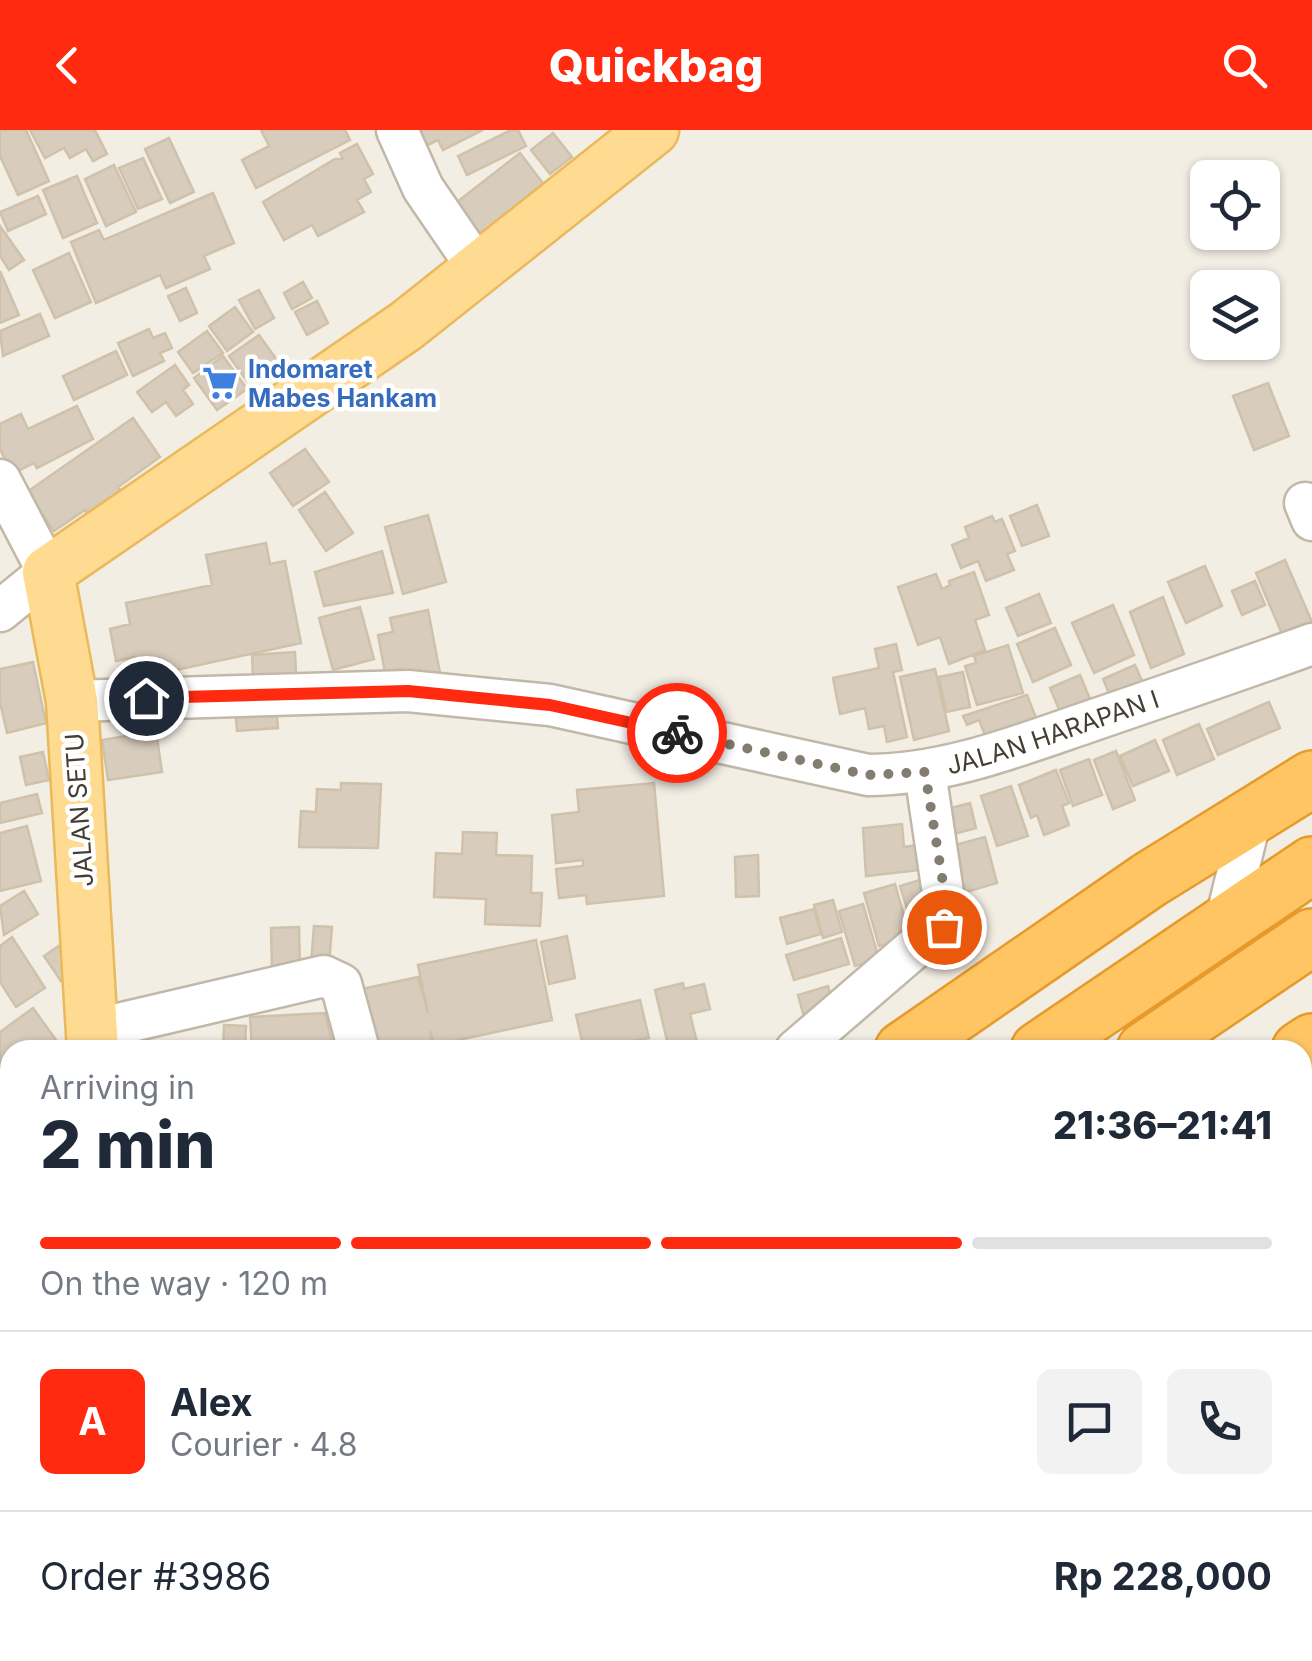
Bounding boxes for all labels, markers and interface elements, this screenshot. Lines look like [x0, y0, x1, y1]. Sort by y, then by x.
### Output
icon: back [40, 38, 95, 93]
text: Quickbag [549, 38, 763, 93]
icon: search [1217, 38, 1272, 93]
map controls [1190, 160, 1280, 360]
button: locate [1190, 160, 1280, 250]
button: layers [1190, 270, 1280, 360]
place label: Indomaret Mabes Hankam [248, 354, 437, 413]
supermarket icon: Indomaret Mabes Hankam [201, 364, 239, 402]
pin [104, 656, 189, 741]
icon: home [119, 671, 174, 726]
courier [627, 683, 727, 783]
street label: JALAN HARAPAN I [944, 684, 1163, 780]
icon: bike [650, 706, 705, 761]
street label: JALAN SETU [59, 732, 99, 888]
pin [902, 885, 987, 970]
icon: bag [917, 900, 972, 955]
text: Arriving in [40, 1068, 195, 1107]
text: 21:36–21:41 [1053, 1102, 1272, 1148]
text: 2 min [40, 1105, 216, 1184]
text: On the way · 120 m [40, 1264, 328, 1303]
button: chat [1037, 1369, 1142, 1474]
button: phone [1167, 1369, 1272, 1474]
text: Alex [170, 1379, 253, 1425]
text: A [78, 1398, 107, 1444]
text: Courier · 4.8 [170, 1425, 358, 1464]
text: Order #3986 [40, 1553, 271, 1599]
text: Rp 228,000 [1054, 1553, 1272, 1599]

